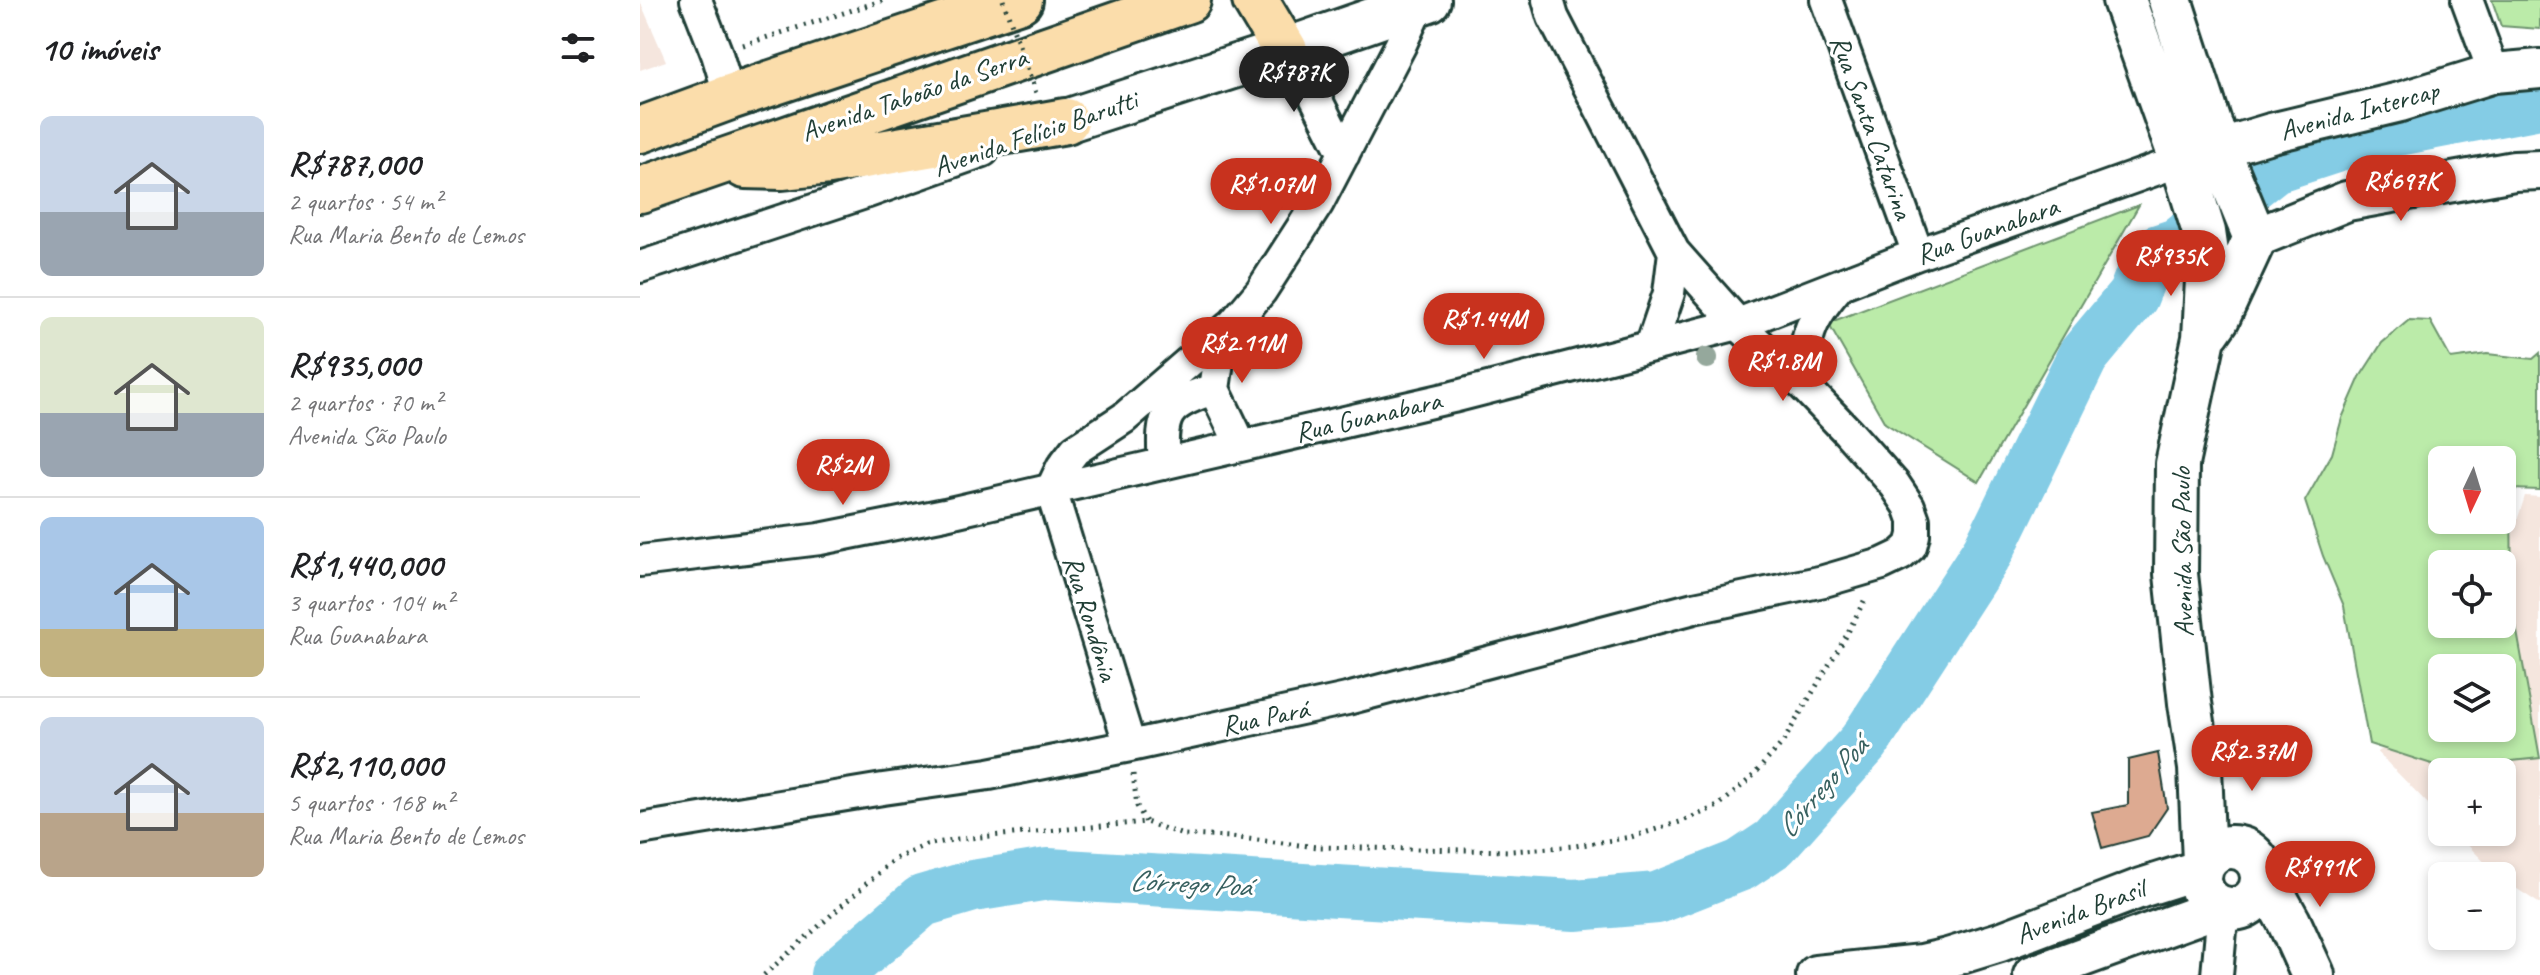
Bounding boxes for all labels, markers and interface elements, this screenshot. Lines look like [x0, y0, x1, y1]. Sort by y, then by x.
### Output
icon: filters [556, 26, 600, 70]
text: 10 imóveis [40, 27, 158, 70]
street label: Rua Santa Catarina [1822, 30, 1922, 225]
street label: Avenida Taboão da Serra [796, 38, 1033, 149]
pin: R$787K [1229, 46, 1359, 114]
text: R$787K [1257, 55, 1331, 88]
street label: Avenida Intercap [2276, 72, 2444, 148]
street label: Avenida Felício Barutti [929, 81, 1145, 184]
text: R$787,000 [288, 142, 420, 185]
icon: home [104, 148, 200, 244]
pin: R$697K [2336, 155, 2466, 223]
pin: R$1.07M [1197, 158, 1345, 226]
text: R$697K [2364, 164, 2438, 197]
text: R$1.07M [1229, 167, 1313, 200]
text: 2 quartos · 54 m² [288, 185, 442, 218]
street label: Rua Guanabara [1911, 187, 2065, 272]
text: Rua Maria Bento de Lemos [288, 218, 524, 251]
pin: R$935K [2106, 230, 2236, 298]
text: R$935K [2134, 239, 2208, 272]
pin: R$1.44M [1410, 293, 1558, 361]
text: R$1.44M [1441, 302, 1527, 335]
pin: R$2.11M [1168, 317, 1316, 385]
text: R$2.11M [1199, 326, 1285, 359]
pin: R$1.8M [1718, 335, 1848, 403]
text: R$935,000 [288, 343, 419, 386]
text: R$1.8M [1746, 344, 1820, 377]
icon: home [104, 349, 200, 445]
street label: Rua Guanabara [1292, 382, 1446, 450]
text: 2 quartos · 70 m² [288, 386, 442, 419]
text: Avenida São Paulo [288, 419, 446, 452]
pin: R$2M [796, 439, 890, 507]
north arrow [2428, 446, 2516, 534]
map controls [2428, 446, 2516, 950]
text: R$2M [815, 448, 871, 481]
street label: Avenida São Paulo [2163, 465, 2201, 637]
text: R$1,440,000 [288, 543, 442, 586]
icon: home [104, 549, 200, 645]
button: locate [2428, 550, 2516, 638]
street label: Rua Rondônia [1055, 551, 1127, 686]
text: 3 quartos · 104 m² [288, 586, 453, 619]
text: Rua Guanabara [288, 619, 426, 652]
button: layers [2428, 654, 2516, 742]
street label: Rua Pará [1218, 690, 1314, 743]
water label: Córrego Poá [1768, 724, 1881, 845]
pin: R$2.37M [2178, 725, 2326, 793]
text: R$2.37M [2210, 734, 2294, 767]
text: R$2,110,000 [288, 743, 442, 786]
icon: home [104, 749, 200, 845]
button: + [2428, 758, 2516, 846]
text: 5 quartos · 168 m² [288, 786, 453, 819]
text: Rua Maria Bento de Lemos [288, 819, 524, 852]
pin: R$991K [2255, 841, 2385, 909]
text: R$991K [2283, 850, 2357, 883]
water label: Córrego Poá [1128, 861, 1258, 906]
button: − [2428, 862, 2516, 950]
street label: Avenida Brasil [2010, 868, 2154, 952]

